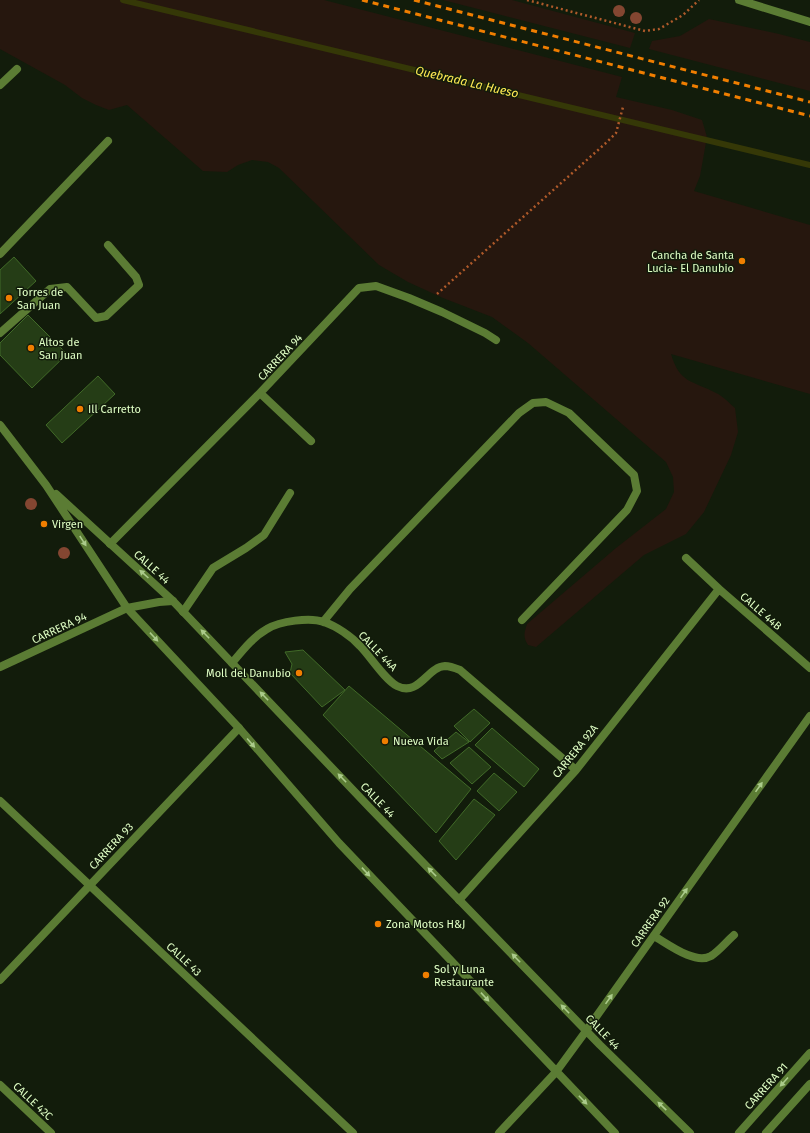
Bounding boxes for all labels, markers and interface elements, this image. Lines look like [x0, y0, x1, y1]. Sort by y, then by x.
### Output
water label: Quebrada La Hueso [414, 63, 520, 101]
place label: Cancha de Santa Lucia- El Danubio [647, 249, 734, 275]
marker: Cancha de Santa Lucia- El Danubio [737, 256, 747, 266]
place label: Torres de San Juan [17, 286, 63, 312]
marker: Torres de San Juan [4, 293, 14, 303]
street label: CARRERA 94 [255, 331, 305, 383]
place label: Altos de San Juan [39, 336, 83, 362]
marker: Altos de San Juan [26, 343, 36, 353]
place label: Ill Carretto [88, 403, 141, 416]
marker: Ill Carretto [75, 404, 85, 414]
place label: Virgen [52, 518, 83, 531]
marker: Virgen [39, 519, 49, 529]
one-way arrow [79, 536, 87, 547]
street label: CALLE 44 [131, 548, 172, 587]
one-way arrow [139, 570, 149, 579]
street label: CALLE 44B [737, 590, 784, 633]
street label: CARRERA 94 [30, 610, 89, 647]
one-way arrow [200, 629, 210, 639]
street label: CALLE 44A [356, 629, 400, 674]
one-way arrow [149, 632, 158, 642]
place label: Moll del Danubio [206, 667, 291, 680]
marker: Moll del Danubio [294, 668, 304, 678]
one-way arrow [259, 691, 269, 701]
street label: CARRERA 92A [550, 721, 601, 781]
place label: Nueva Vida [393, 735, 449, 748]
marker: Nueva Vida [380, 736, 390, 746]
one-way arrow [247, 737, 256, 748]
one-way arrow [337, 773, 346, 783]
street label: CALLE 44 [358, 780, 398, 821]
one-way arrow [755, 782, 763, 792]
street label: CARRERA 93 [87, 820, 136, 872]
one-way arrow [361, 867, 371, 877]
one-way arrow [427, 867, 437, 877]
one-way arrow [680, 888, 688, 898]
street label: CARRERA 92 [628, 895, 673, 950]
place label: Zona Motos H&J [386, 918, 465, 931]
marker: Zona Motos H&J [373, 919, 383, 929]
street label: CALLE 43 [163, 940, 204, 979]
one-way arrow [511, 953, 521, 963]
place label: Sol y Luna Restaurante [434, 963, 494, 989]
marker: Sol y Luna Restaurante [421, 970, 431, 980]
one-way arrow [480, 992, 489, 1002]
one-way arrow [605, 994, 613, 1004]
one-way arrow [560, 1004, 570, 1014]
street label: CALLE 44 [583, 1012, 623, 1053]
street label: CARRERA 91 [742, 1060, 791, 1112]
one-way arrow [779, 1077, 789, 1087]
street label: CALLE 42C [10, 1080, 55, 1123]
one-way arrow [578, 1095, 588, 1105]
one-way arrow [657, 1101, 667, 1111]

